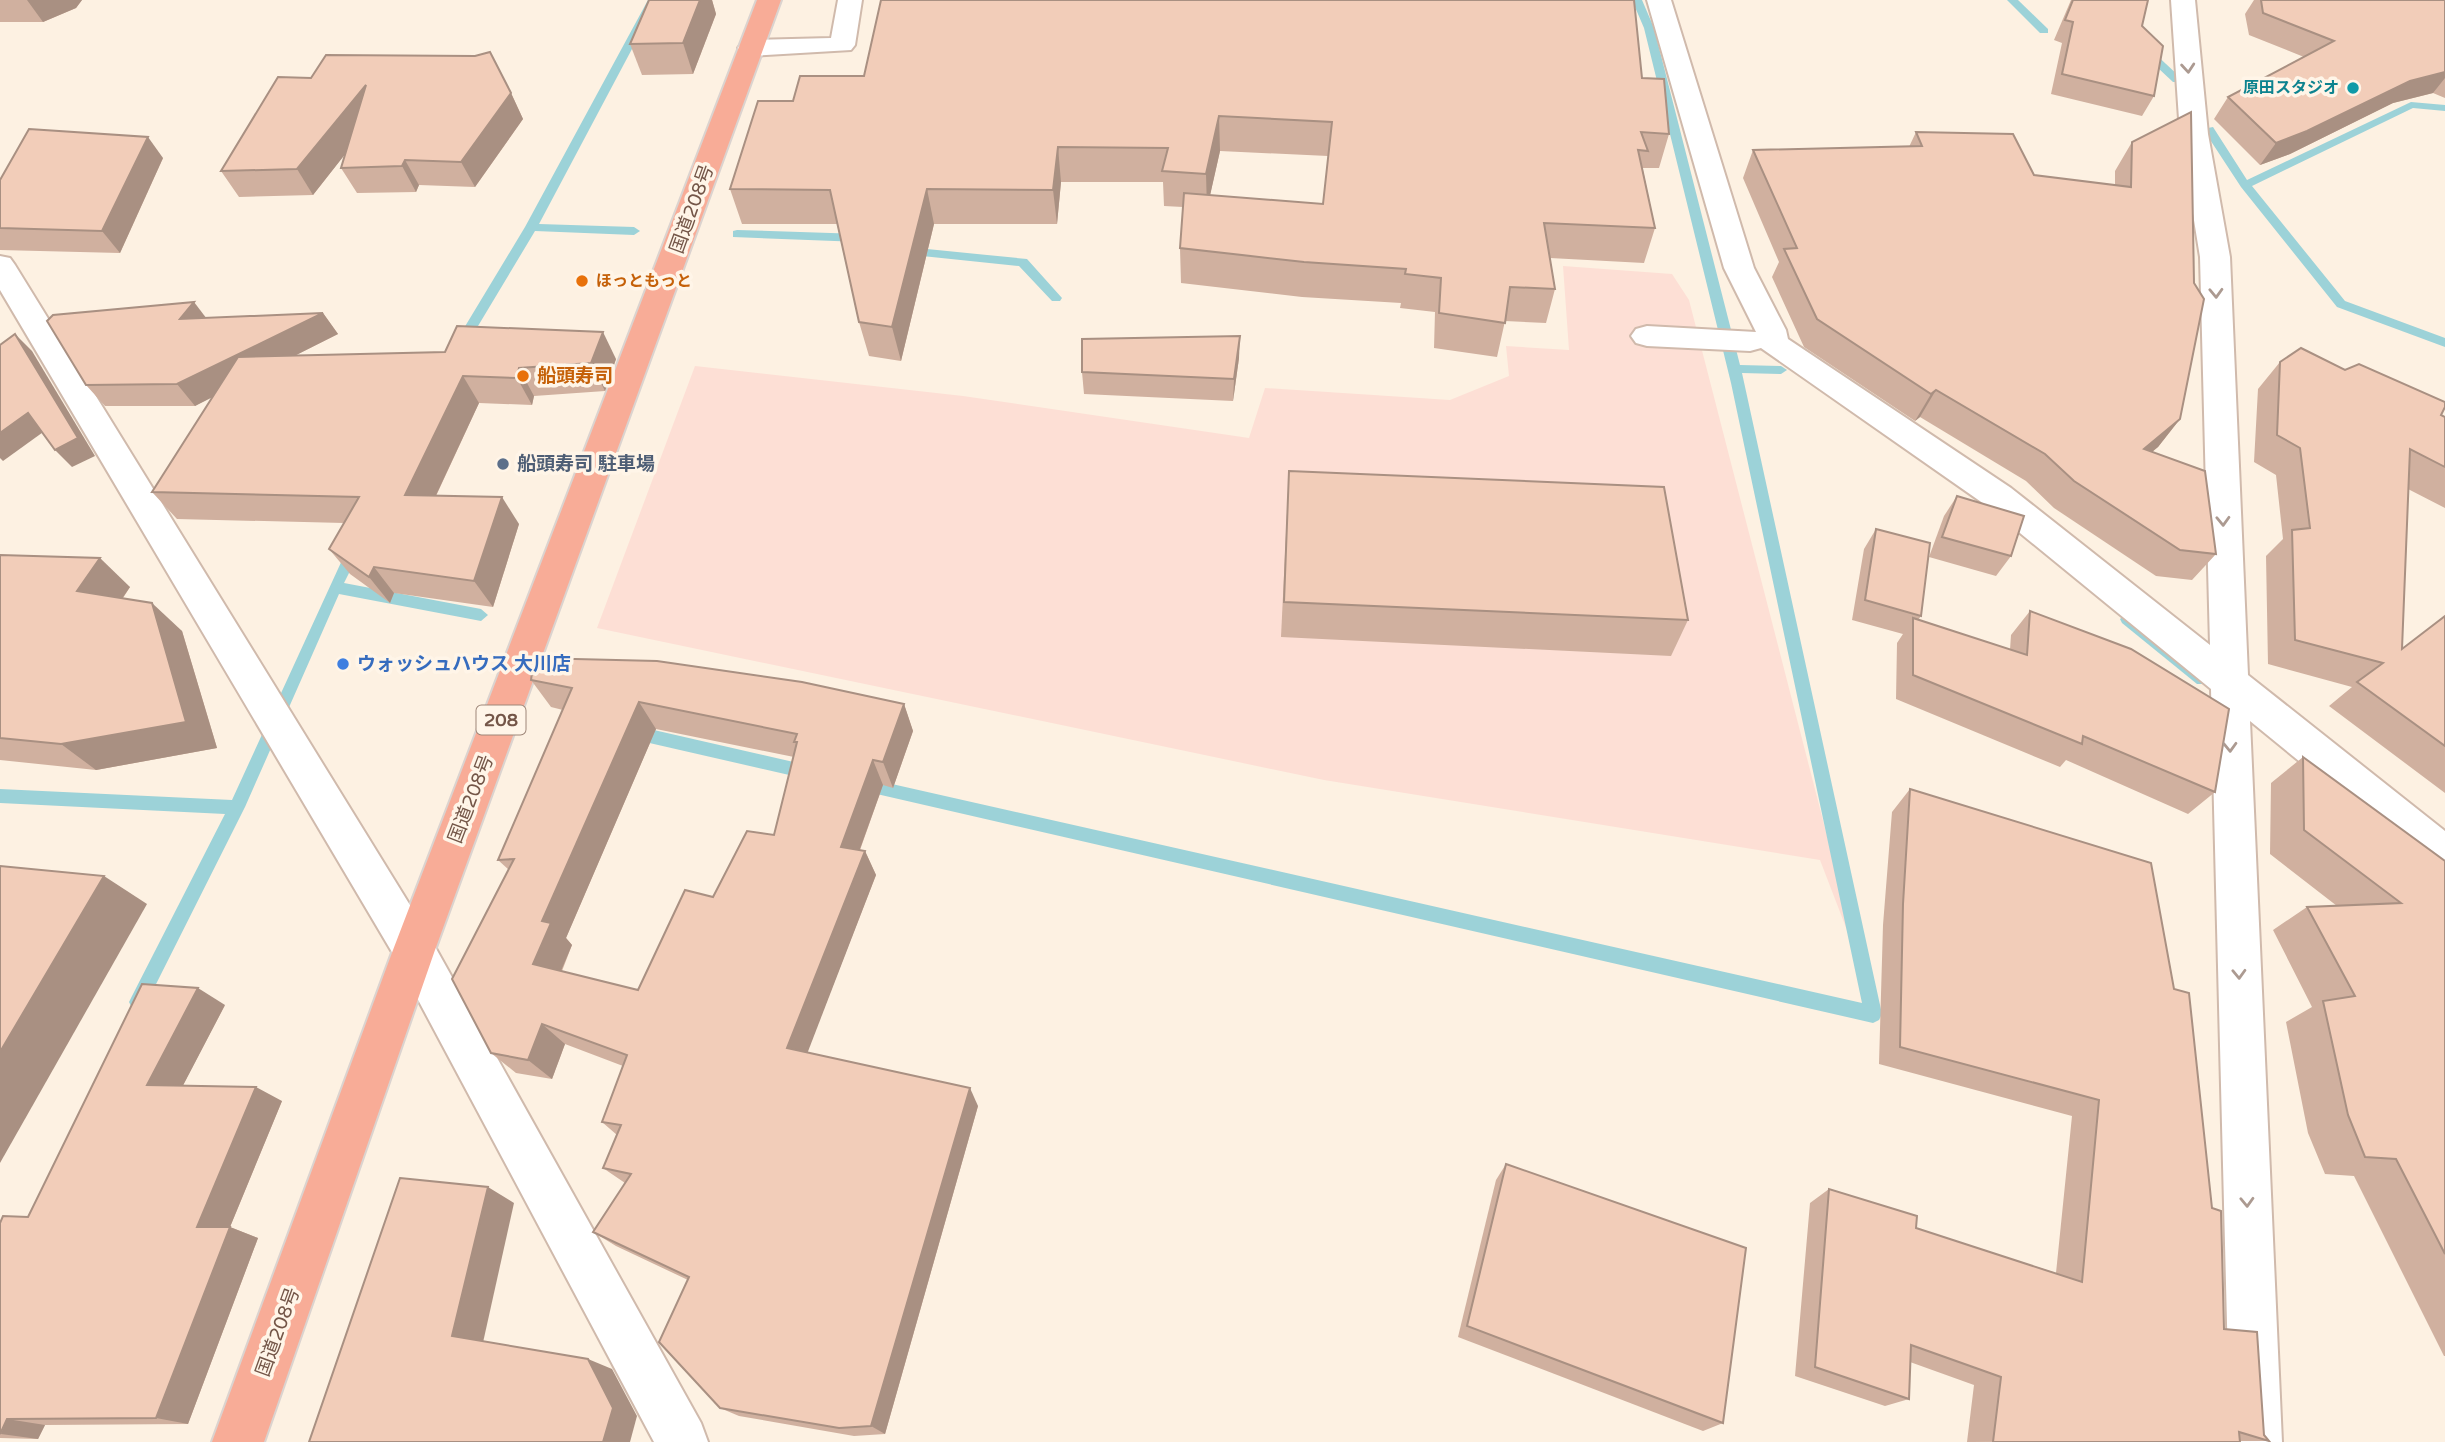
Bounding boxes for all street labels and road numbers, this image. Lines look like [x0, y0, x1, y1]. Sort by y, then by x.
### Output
street label: 国道208号 [666, 162, 718, 256]
road number: 208 [476, 706, 526, 734]
street label: 国道208号 [444, 752, 498, 846]
street label: 国道208号 [252, 1285, 304, 1379]

